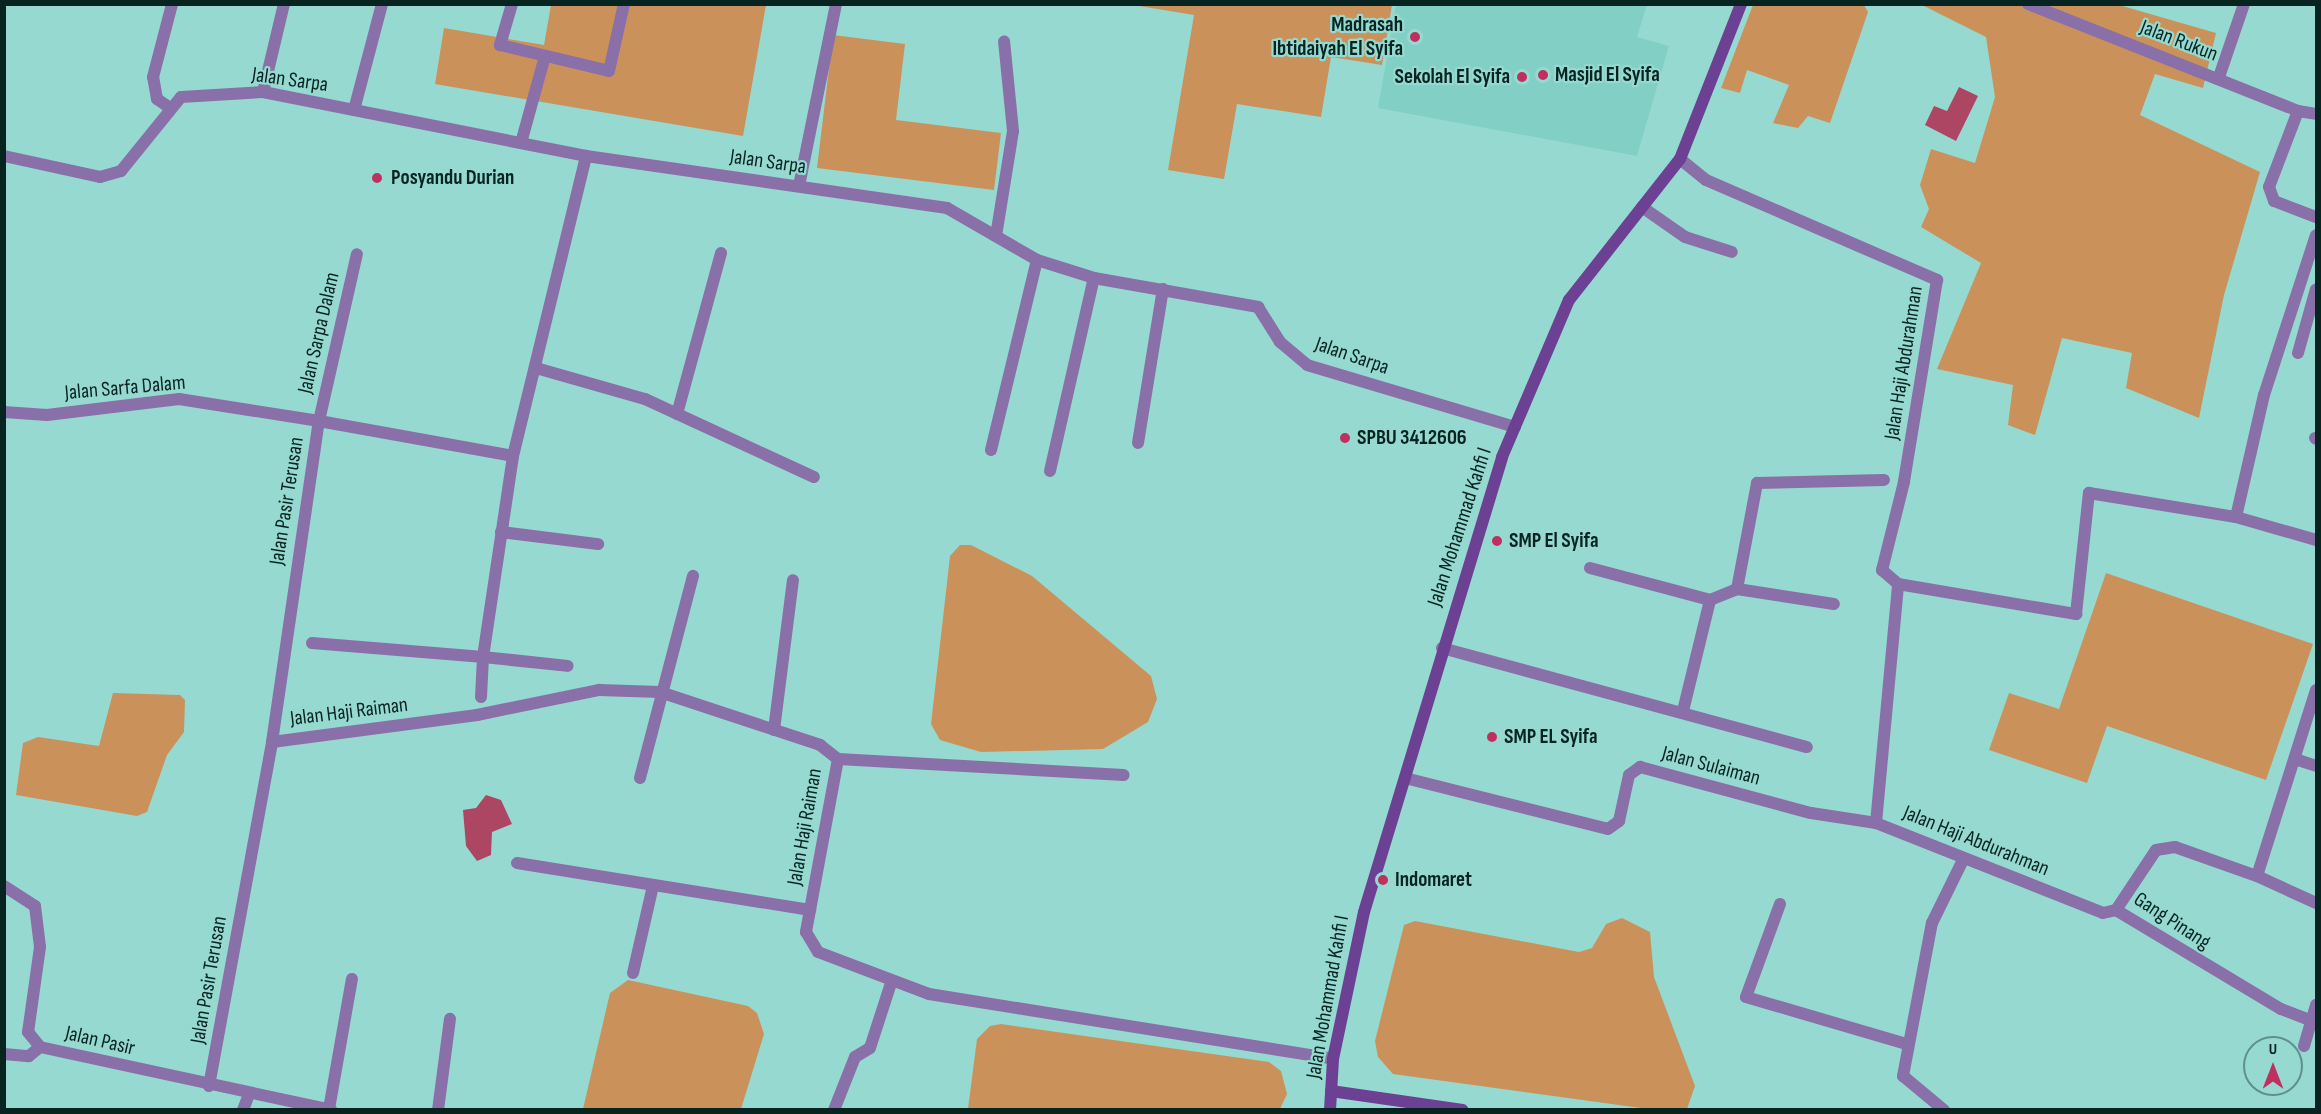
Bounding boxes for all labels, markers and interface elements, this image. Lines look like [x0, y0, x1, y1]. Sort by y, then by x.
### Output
place label: Madrasah Ibtidaiyah El Syifa [1272, 12, 1403, 62]
street label: Jalan Rukun [2137, 15, 2221, 67]
marker: Madrasah Ibtidaiyah El Syifa [1408, 30, 1422, 44]
street label: Jalan Sarpa [250, 62, 330, 98]
place label: Masjid El Syifa [1555, 62, 1660, 88]
place label: Sekolah El Syifa [1394, 64, 1510, 90]
marker: Masjid El Syifa [1536, 68, 1550, 82]
marker: Sekolah El Syifa [1515, 70, 1529, 84]
street label: Jalan Sarpa [728, 144, 808, 180]
place label: Posyandu Durian [391, 165, 514, 191]
marker: Posyandu Durian [368, 169, 386, 187]
street label: Jalan Sarpa Dalam [293, 270, 345, 396]
street label: Jalan Haji Abdurahman [1879, 284, 1929, 442]
street label: Jalan Sarpa [1312, 332, 1392, 380]
street label: Jalan Sarfa Dalam [64, 370, 186, 406]
place label: SPBU 3412606 [1357, 425, 1467, 451]
marker: SPBU 3412606 [1338, 431, 1352, 445]
street label: Jalan Pasir Terusan [264, 435, 310, 567]
street label: Jalan Mohammad Kahfi I [1422, 444, 1498, 610]
place label: SMP El Syifa [1509, 528, 1598, 554]
marker: SMP El Syifa [1490, 534, 1504, 548]
street label: Jalan Haji Raiman [289, 692, 409, 732]
place label: SMP EL Syifa [1504, 724, 1597, 750]
marker: SMP EL Syifa [1485, 730, 1499, 744]
street label: Jalan Sulaiman [1659, 741, 1763, 791]
street label: Jalan Haji Raiman [782, 766, 828, 888]
street label: Jalan Haji Abdurahman [1899, 800, 2053, 882]
place label: Indomaret [1395, 867, 1472, 893]
marker: Indomaret [1376, 873, 1390, 887]
street label: Gang Pinang [2129, 887, 2215, 955]
street label: Jalan Mohammad Kahfi I [1301, 913, 1355, 1081]
street label: Jalan Pasir Terusan [185, 914, 233, 1046]
street label: Jalan Pasir [63, 1021, 137, 1061]
north arrow [2243, 1036, 2303, 1096]
text: U [2269, 1040, 2277, 1059]

